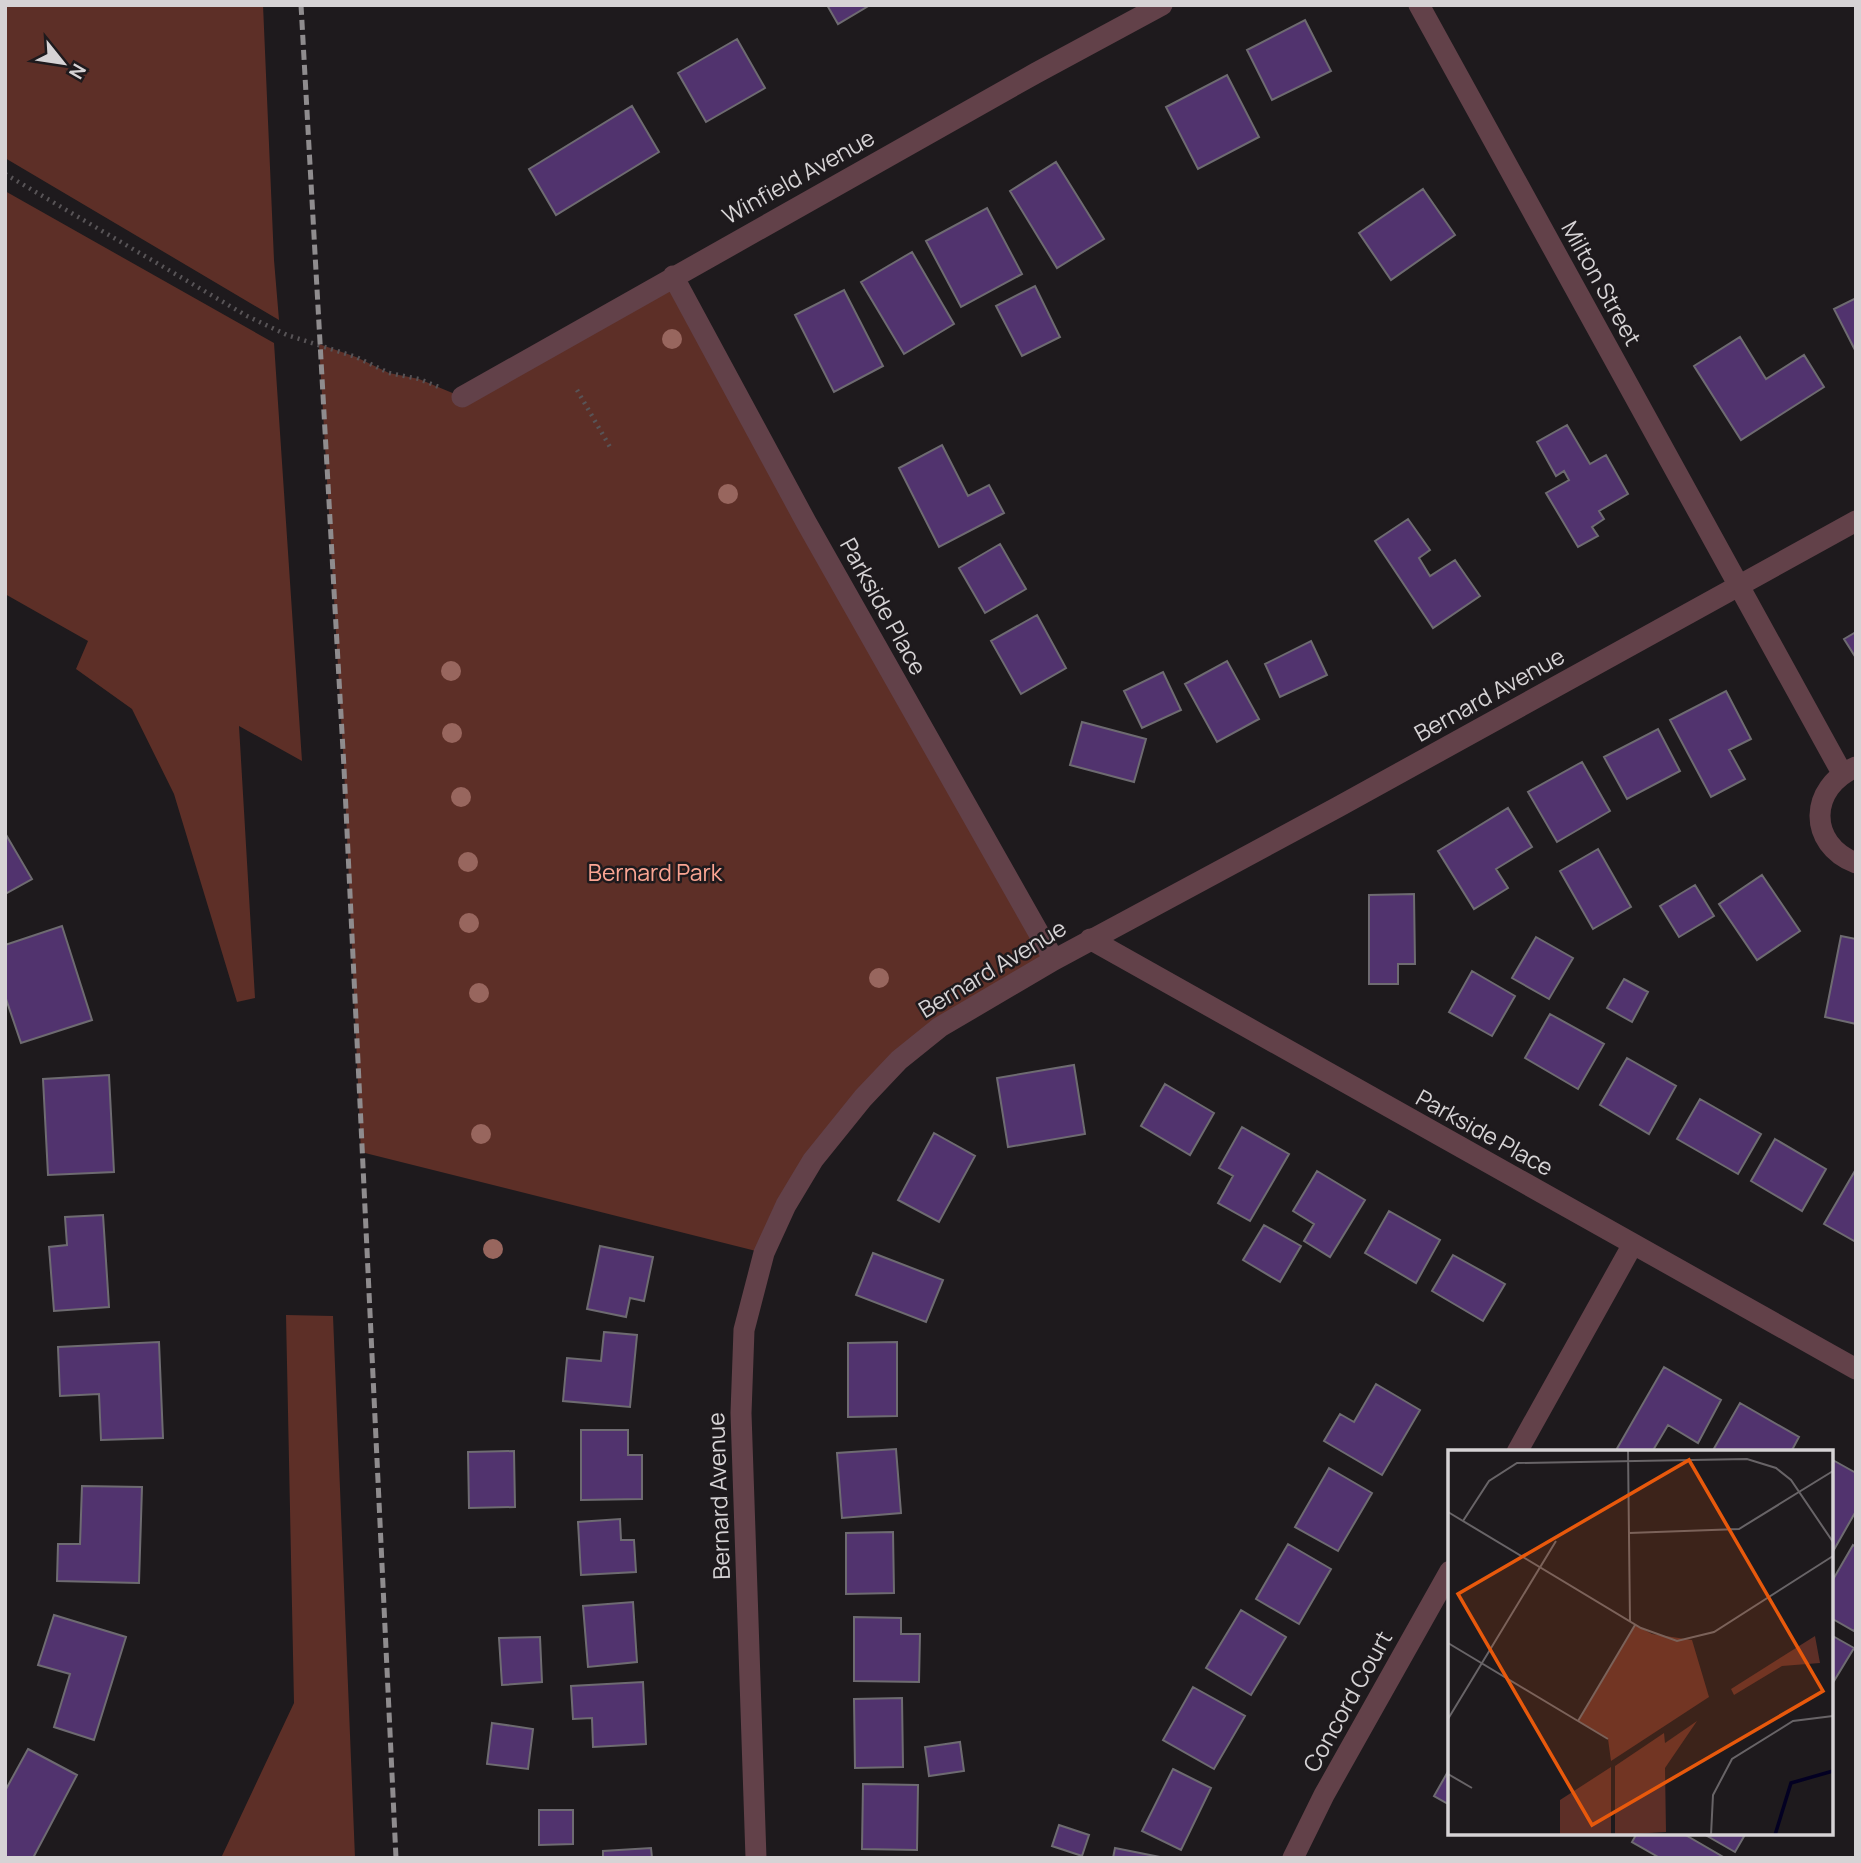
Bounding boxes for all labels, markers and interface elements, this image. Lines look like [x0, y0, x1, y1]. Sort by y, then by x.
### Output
north arrow [28, 28, 98, 98]
text: N [63, 59, 92, 84]
street label: Winfield Avenue [716, 121, 880, 231]
street label: Milton Street [1554, 215, 1650, 351]
street label: Parkside Place [833, 532, 935, 680]
street label: Bernard Avenue [1408, 639, 1570, 749]
park label: Bernard Park [588, 856, 723, 888]
street label: Bernard Avenue [912, 911, 1072, 1025]
street label: Parkside Place [1411, 1081, 1559, 1183]
street label: Bernard Avenue [699, 1412, 737, 1580]
inset map [1448, 1450, 1833, 1835]
street label: Concord Court [1295, 1625, 1399, 1777]

